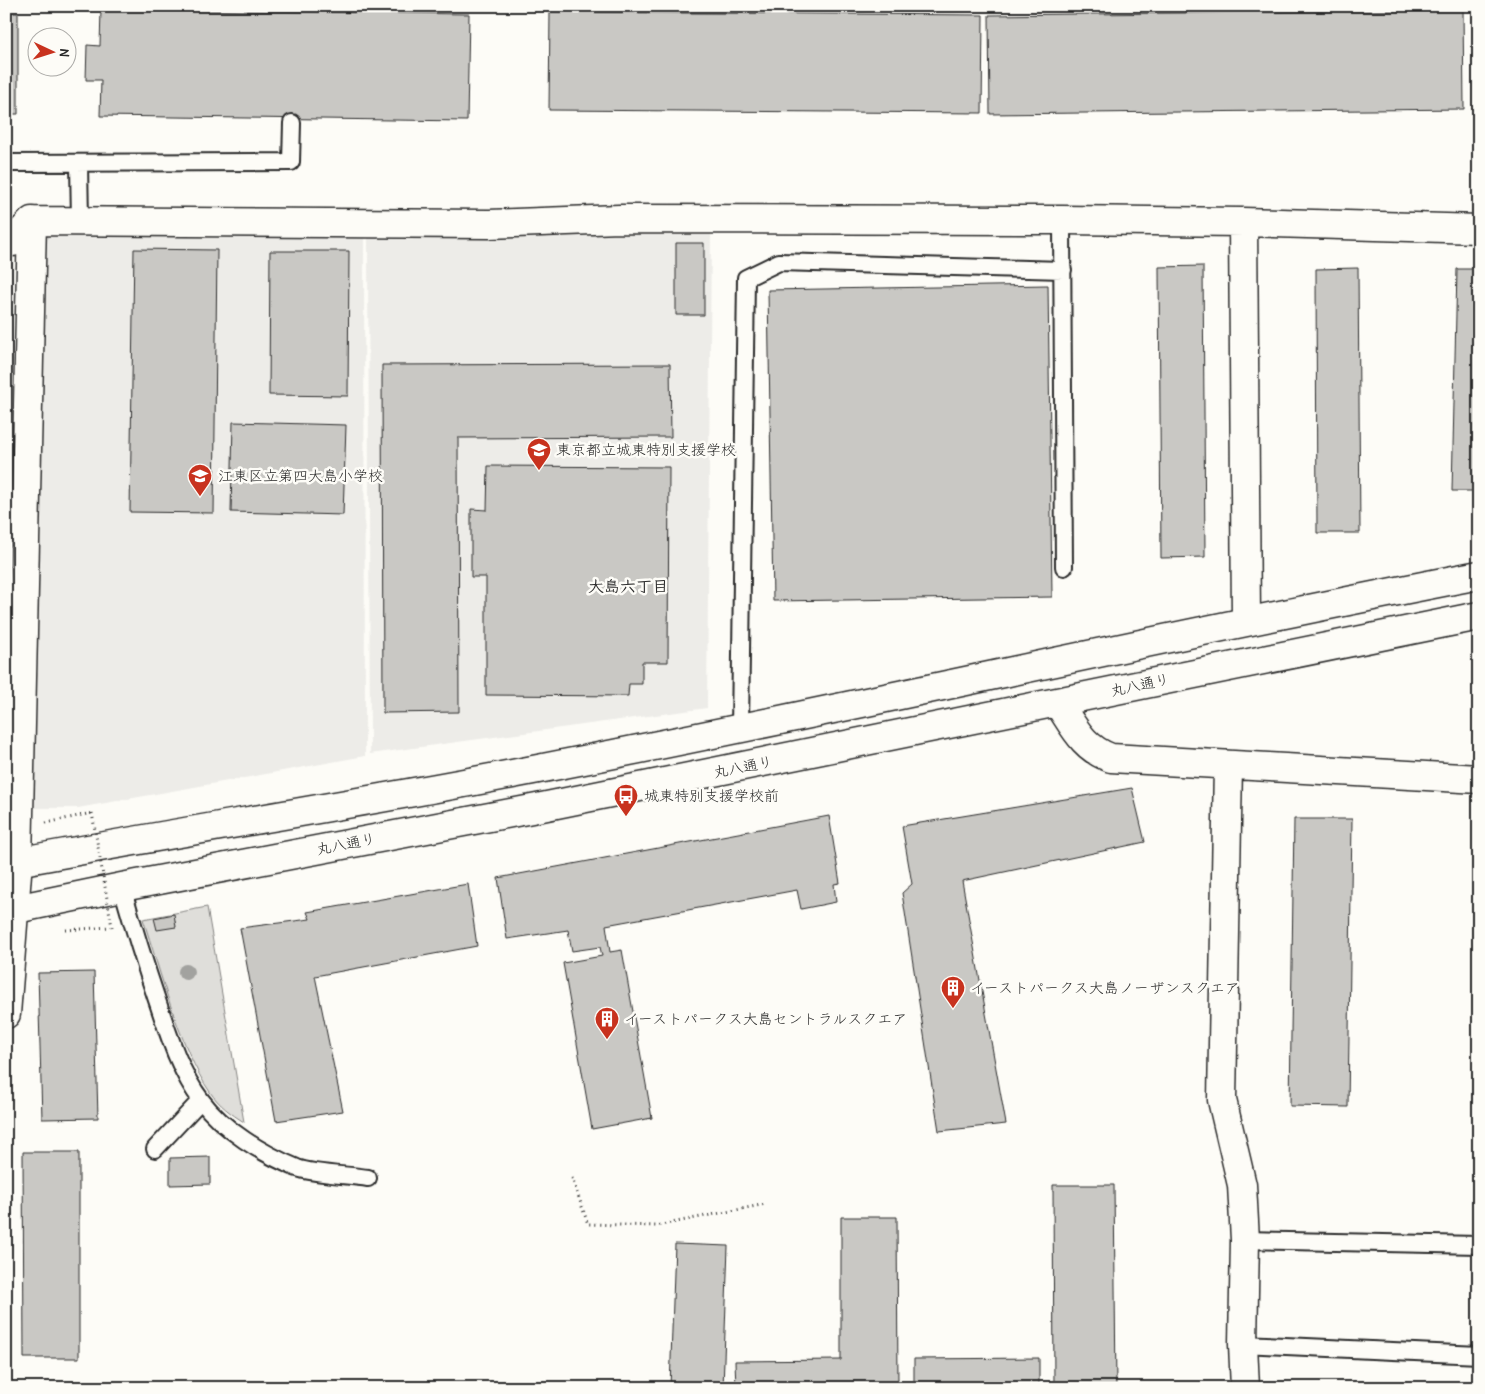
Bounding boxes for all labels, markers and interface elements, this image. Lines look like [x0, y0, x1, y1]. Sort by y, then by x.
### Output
north arrow [28, 28, 78, 78]
text: N [56, 49, 75, 58]
school or university icon: 東京都立城東特別支援学校 [526, 437, 552, 471]
place label: 東京都立城東特別支援学校 [556, 439, 736, 460]
school or university icon: 江東区立第四大島小学校 [187, 463, 213, 497]
place label: 江東区立第四大島小学校 [218, 465, 383, 486]
district label: 大島六丁目 [588, 575, 668, 597]
street label: 丸八通り [1108, 668, 1171, 701]
street label: 丸八通り [711, 750, 774, 783]
bus stop icon: 城東特別支援学校前 [613, 783, 639, 817]
place label: 城東特別支援学校前 [644, 785, 779, 806]
street label: 丸八通り [314, 827, 377, 860]
building icon: イーストパークス大島ノーザンスクエア [940, 975, 966, 1009]
place label: イーストパークス大島ノーザンスクエア [970, 977, 1240, 998]
building icon: イーストパークス大島セントラルスクエア [594, 1006, 620, 1040]
place label: イーストパークス大島セントラルスクエア [624, 1008, 907, 1029]

